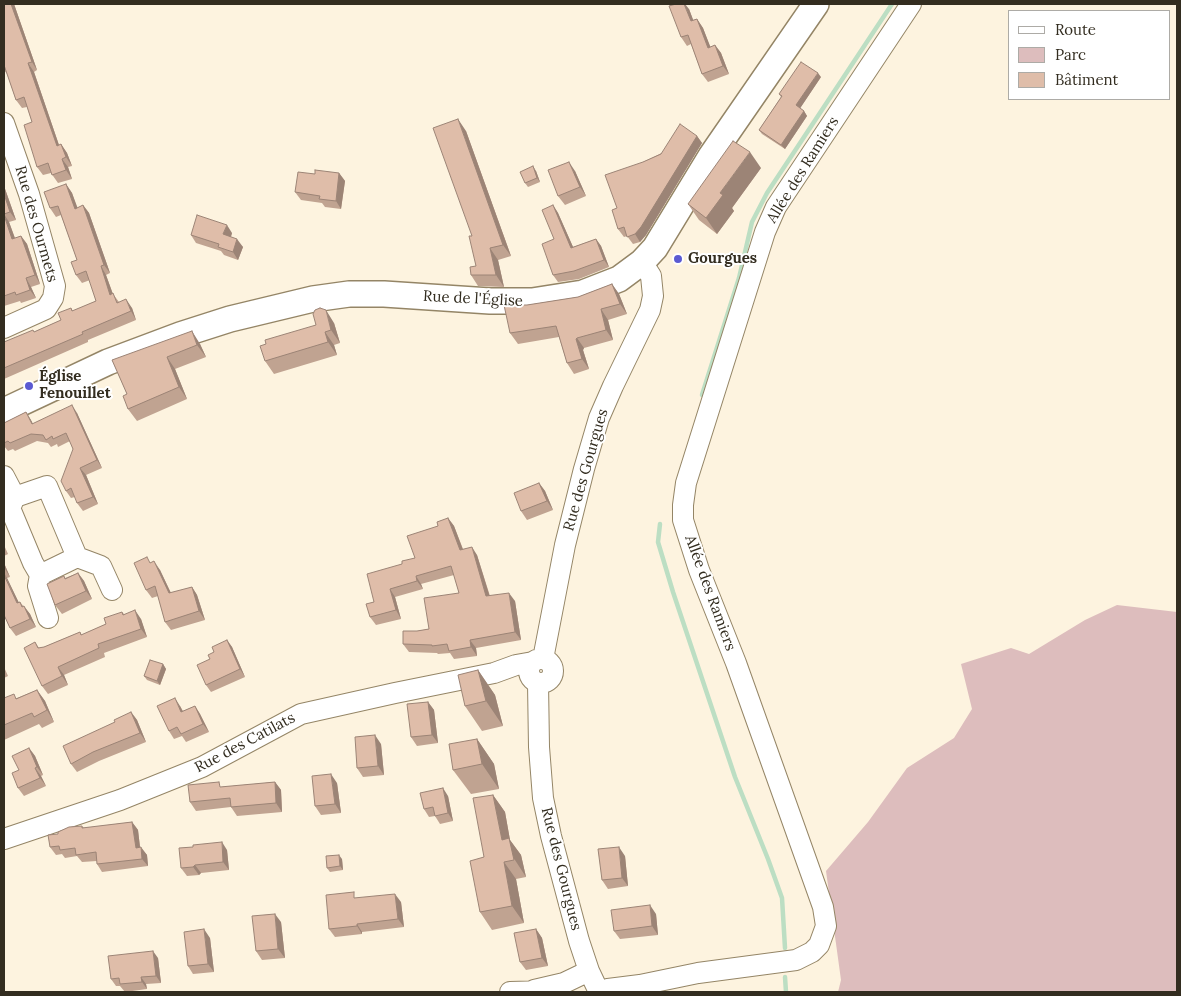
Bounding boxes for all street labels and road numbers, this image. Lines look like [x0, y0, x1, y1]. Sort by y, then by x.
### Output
street label: Allée des Ramiers [763, 113, 843, 227]
street label: Rue des Ourmets [11, 164, 61, 284]
street label: Rue de l'Église [423, 287, 523, 311]
street label: Rue des Gourgues [560, 407, 612, 533]
street label: Allée des Ramiers [681, 533, 739, 653]
street label: Rue des Catilats [192, 709, 298, 777]
street label: Rue des Gourgues [537, 806, 585, 932]

